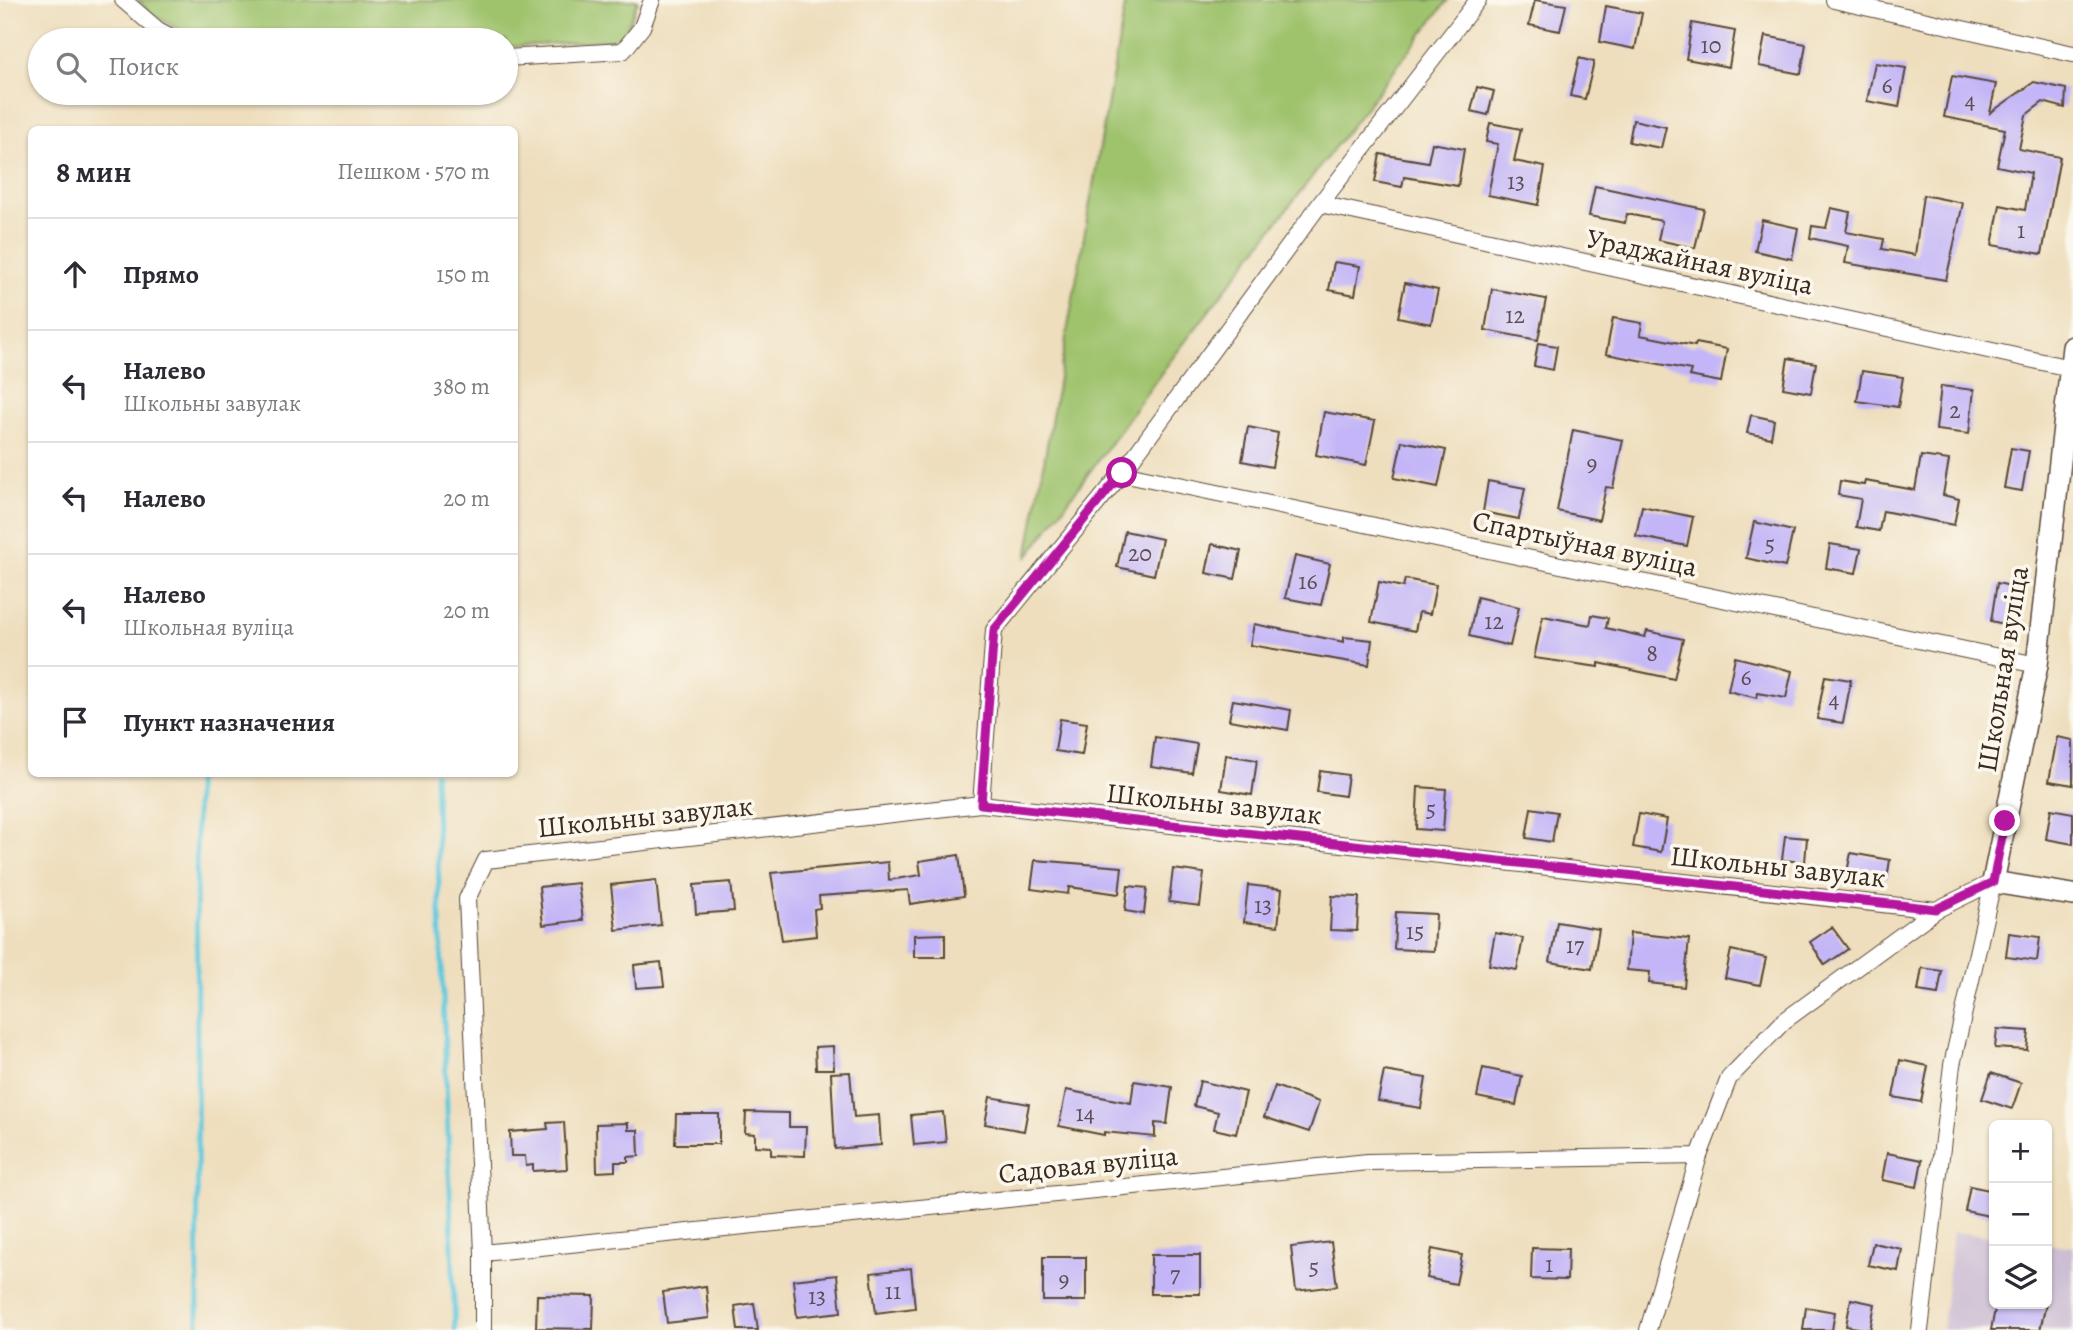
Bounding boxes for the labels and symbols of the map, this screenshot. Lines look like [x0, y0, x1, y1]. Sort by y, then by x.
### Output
house number: 10 [1701, 29, 1722, 61]
house number: 6 [1881, 69, 1893, 101]
house number: 4 [1965, 84, 1976, 116]
house number: 13 [1507, 165, 1525, 197]
house number: 1 [2017, 214, 2025, 246]
street label: Ураджайная вуліца [1583, 219, 1817, 305]
house number: 12 [1505, 299, 1525, 331]
house number: 2 [1949, 394, 1961, 426]
house number: 9 [1587, 447, 1597, 479]
route start [1106, 457, 1137, 488]
street label: Спартыўная вуліца [1469, 502, 1701, 586]
house number: 5 [1765, 528, 1775, 560]
house number: 20 [1128, 537, 1152, 569]
street label: Школьная вуліца [1968, 563, 2038, 775]
house number: 16 [1298, 565, 1318, 597]
house number: 12 [1484, 605, 1504, 637]
house number: 8 [1646, 637, 1658, 669]
house number: 6 [1740, 661, 1752, 693]
house number: 4 [1829, 683, 1840, 715]
street label: Школьны завулак [1104, 774, 1324, 834]
street label: Школьны завулак [535, 787, 755, 847]
house number: 5 [1426, 793, 1436, 825]
route end [1989, 805, 2020, 836]
street label: Школьны завулак [1668, 837, 1888, 897]
house number: 13 [1254, 889, 1272, 921]
house number: 15 [1406, 915, 1424, 947]
house number: 17 [1566, 929, 1585, 961]
house number: 14 [1075, 1097, 1095, 1129]
street label: Садовая вуліца [997, 1137, 1180, 1193]
house number: 1 [1545, 1248, 1553, 1280]
house number: 5 [1309, 1251, 1319, 1283]
house number: 7 [1170, 1258, 1181, 1290]
house number: 9 [1059, 1263, 1069, 1295]
house number: 11 [885, 1275, 901, 1307]
house number: 13 [808, 1280, 826, 1312]

